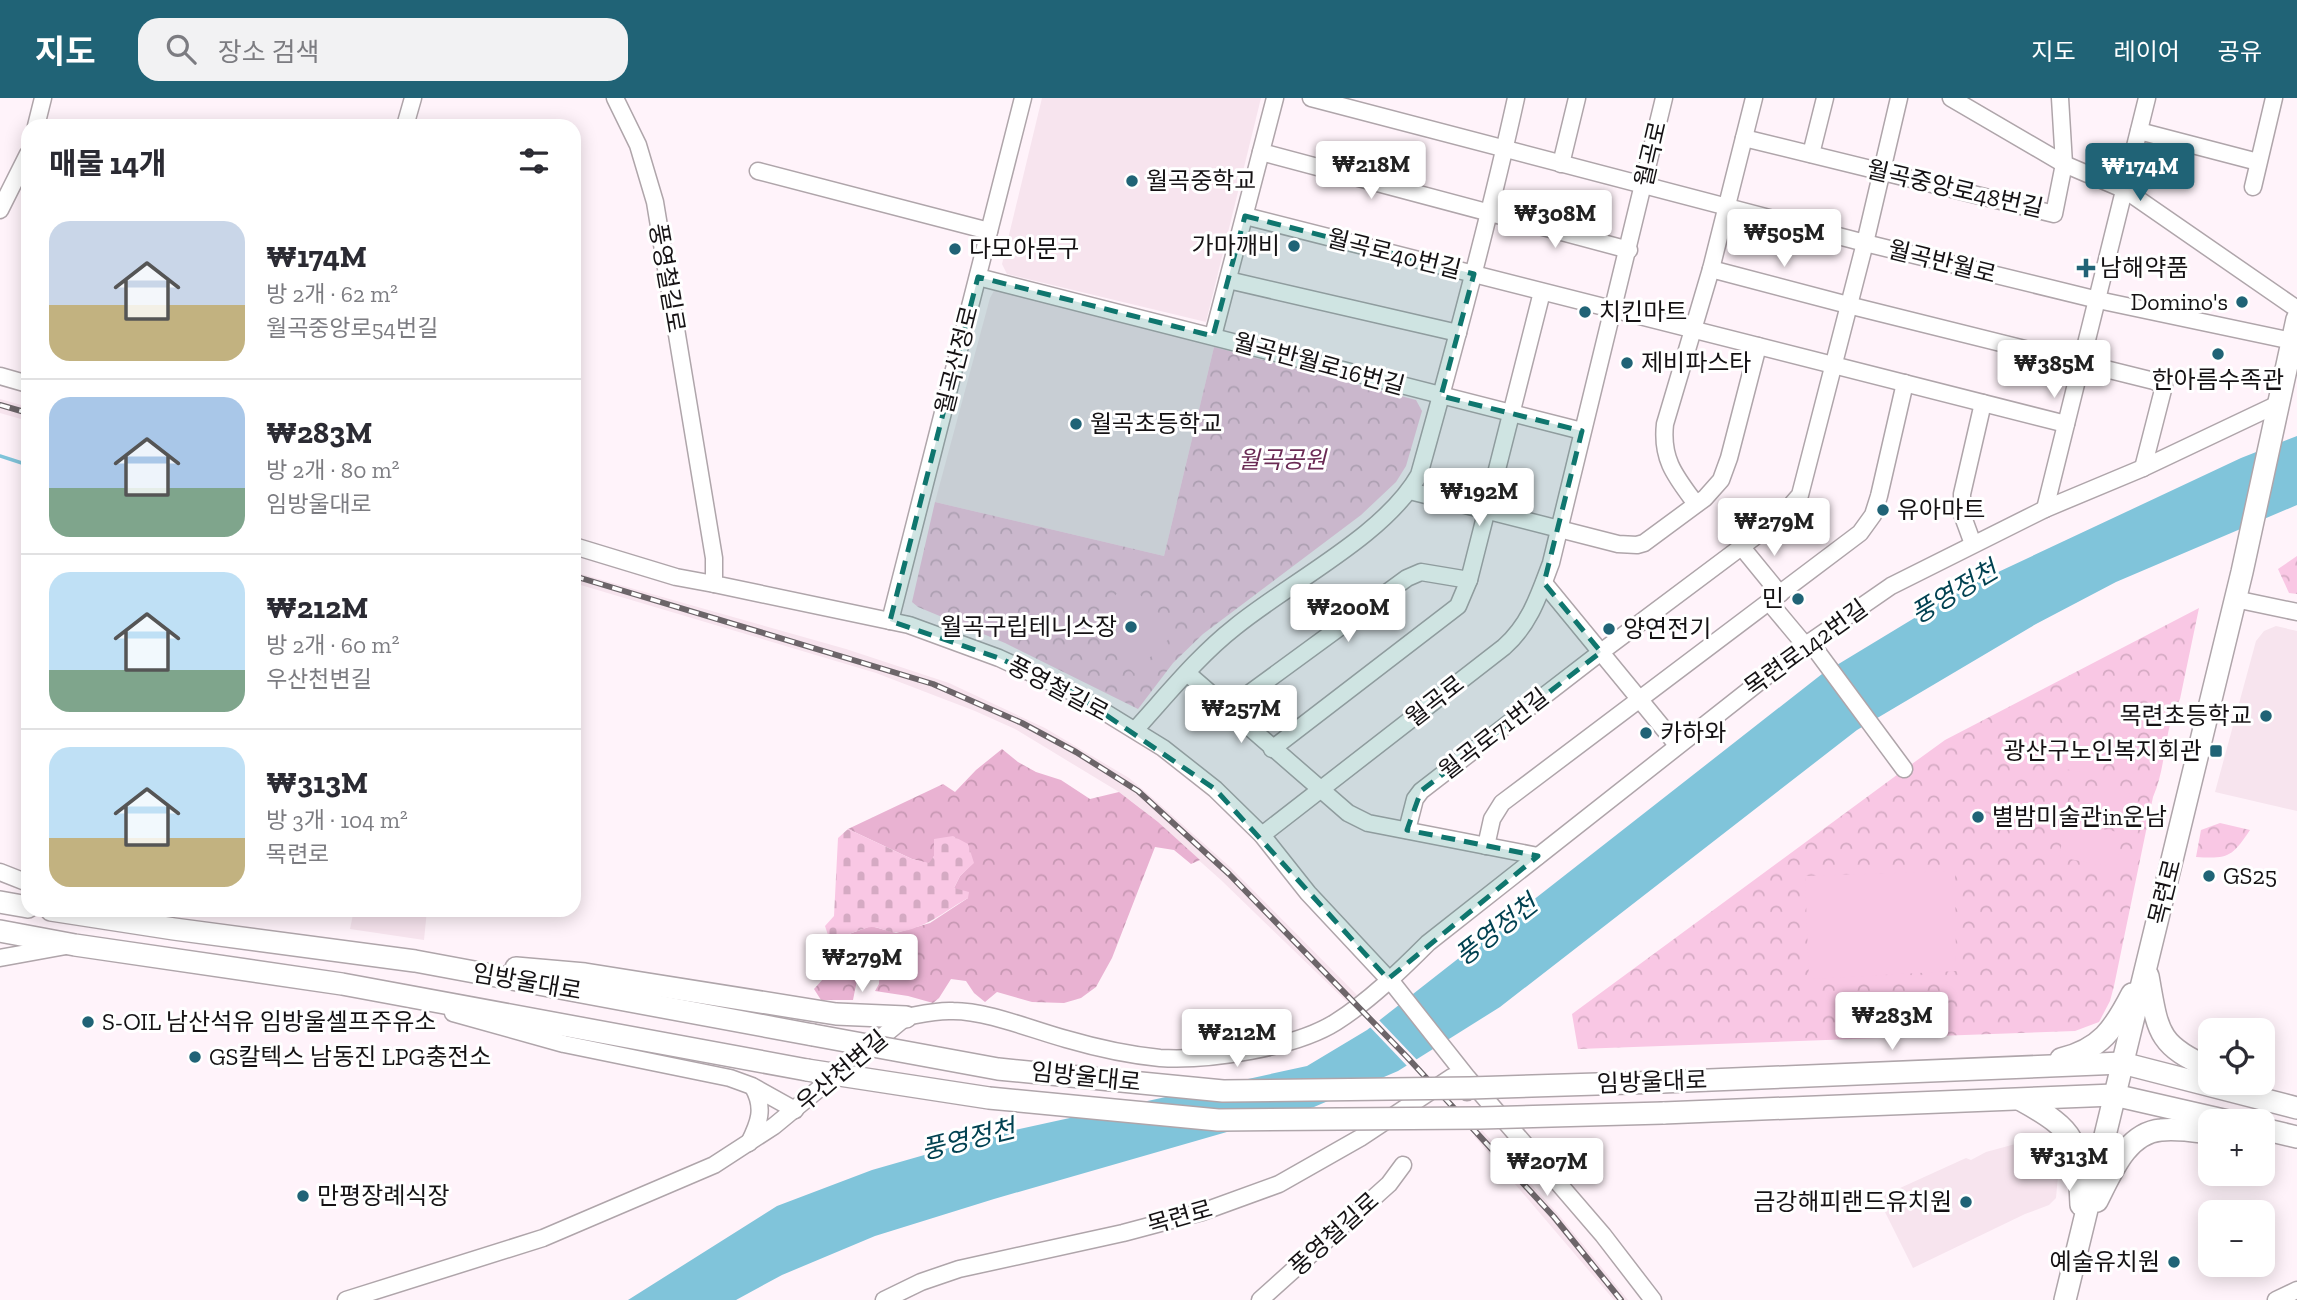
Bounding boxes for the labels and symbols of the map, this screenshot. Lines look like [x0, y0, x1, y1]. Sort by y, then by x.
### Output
street label: 월곡로 [1629, 118, 1672, 189]
pin: ₩218M [1322, 141, 1420, 201]
pin: ₩174M [2091, 144, 2189, 203]
street label: 월곡중앙로48번길 [1864, 154, 2046, 223]
place label: 월곡중학교 [1146, 166, 1256, 195]
marker: 월곡중학교 [1124, 173, 1140, 189]
pin: ₩308M [1506, 190, 1604, 250]
pin: ₩505M [1735, 209, 1833, 269]
street label: 풍영철길로 [644, 221, 691, 335]
street label: 월곡로40번길 [1324, 223, 1464, 284]
place label: 가마깨비 [1192, 231, 1280, 260]
place label: 다모아문구 [969, 234, 1079, 263]
street label: 월곡반월로 [1885, 234, 1999, 289]
marker: 가마깨비 [1286, 238, 1302, 254]
marker: 다모아문구 [947, 241, 963, 257]
place label: 남해약품 [2100, 253, 2188, 282]
marker: 남해약품 [2078, 260, 2094, 276]
place label: Domino's [2130, 287, 2228, 316]
marker: Domino's [2234, 294, 2250, 310]
place label: 치킨마트 [1599, 297, 1687, 326]
street label: 월곡산정로 [929, 303, 984, 417]
marker: 치킨마트 [1577, 304, 1593, 320]
street label: 월곡반월로16번길 [1230, 327, 1408, 400]
pin: ₩385M [2005, 341, 2103, 400]
marker: 한아름수족관 [2210, 346, 2226, 362]
place label: 제비파스타 [1641, 348, 1751, 377]
marker: 제비파스타 [1619, 355, 1635, 371]
place label: 한아름수족관 [2152, 365, 2284, 394]
place label: 월곡초등학교 [1090, 409, 1222, 438]
marker: 월곡초등학교 [1068, 416, 1084, 432]
park label: 월곡공원 [1238, 445, 1328, 474]
pin: ₩192M [1430, 468, 1528, 528]
place label: 유아마트 [1897, 495, 1985, 524]
pin: ₩279M [1725, 498, 1823, 558]
marker: 유아마트 [1875, 502, 1891, 518]
water label: 풍영정천 [1905, 552, 2006, 630]
pin: ₩200M [1299, 584, 1397, 644]
place label: 민 [1762, 584, 1784, 613]
marker: 민 [1790, 591, 1806, 607]
street label: 목련로142번길 [1739, 593, 1873, 702]
place label: 월곡구립테니스장 [940, 612, 1117, 641]
place label: 양연전기 [1623, 614, 1711, 643]
marker: 월곡구립테니스장 [1123, 619, 1139, 635]
marker: 양연전기 [1601, 621, 1617, 637]
street label: 풍영철길로 [1003, 650, 1114, 727]
street label: 월곡로 [1400, 669, 1470, 732]
street label: 월곡로71번길 [1433, 682, 1554, 785]
pin: ₩257M [1192, 686, 1290, 745]
place label: 목련초등학교 [2120, 701, 2252, 730]
marker: 목련초등학교 [2258, 708, 2274, 724]
place label: 카하와 [1660, 718, 1726, 747]
marker: 카하와 [1638, 725, 1654, 741]
place label: 광산구노인복지회관 [2003, 736, 2202, 765]
marker: 광산구노인복지회관 [2208, 743, 2224, 759]
place label: 별밤미술관in운남 [1992, 802, 2167, 831]
marker: 별밤미술관in운남 [1970, 809, 1986, 825]
street label: 목련로 [2142, 856, 2187, 928]
place label: GS25 [2223, 861, 2277, 890]
marker: GS25 [2201, 868, 2217, 884]
water label: 풍영정천 [1448, 886, 1546, 972]
pin: ₩279M [813, 934, 911, 994]
street label: 임방울대로 [470, 958, 584, 1005]
pin: ₩283M [1843, 992, 1941, 1052]
place label: S-OIL 남산석유 임방울셀프주유소 [102, 1007, 436, 1036]
pin: ₩212M [1188, 1010, 1286, 1069]
marker: S-OIL 남산석유 임방울셀프주유소 [80, 1014, 96, 1030]
street label: 우산천변길 [790, 1024, 893, 1117]
place label: GS칼텍스 남동진 LPG충전소 [209, 1042, 491, 1071]
marker: GS칼텍스 남동진 LPG충전소 [187, 1049, 203, 1065]
street label: 임방울대로 [1030, 1056, 1142, 1097]
street label: 임방울대로 [1596, 1065, 1708, 1098]
water label: 풍영정천 [918, 1111, 1021, 1166]
pin: ₩313M [2020, 1134, 2118, 1193]
pin: ₩207M [1498, 1138, 1596, 1198]
place label: 만평장례식장 [317, 1181, 449, 1210]
street label: 풍영철길로 [1283, 1186, 1384, 1281]
place label: 금강해피랜드유치원 [1753, 1187, 1952, 1216]
marker: 만평장례식장 [295, 1188, 311, 1204]
street label: 목련로 [1144, 1193, 1216, 1240]
marker: 금강해피랜드유치원 [1958, 1194, 1974, 1210]
place label: 예술유치원 [2050, 1247, 2160, 1276]
marker: 예술유치원 [2166, 1254, 2182, 1270]

